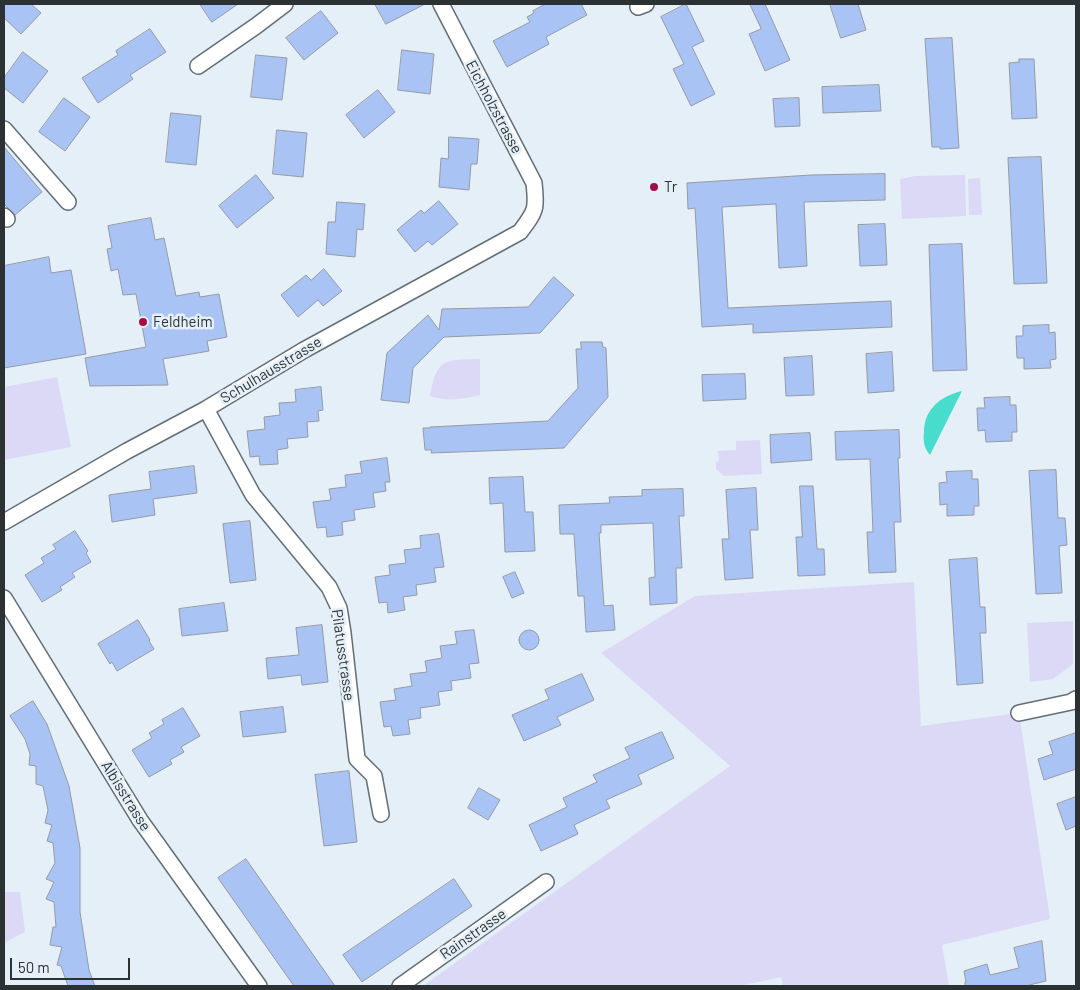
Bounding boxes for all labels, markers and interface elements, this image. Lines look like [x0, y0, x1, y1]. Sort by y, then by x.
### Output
street label: Eichholzstrasse [462, 57, 526, 157]
place label: Tr [664, 178, 677, 196]
marker: Tr [648, 181, 660, 193]
place label: Feldheim [153, 313, 213, 331]
marker: Feldheim [137, 316, 149, 328]
street label: Schulhausstrasse [217, 333, 325, 407]
street label: Pilatusstrasse [328, 608, 358, 702]
street label: Albisstrasse [97, 758, 155, 834]
street label: Rainstrasse [436, 905, 510, 963]
scale bar [12, 948, 132, 980]
text: 50 m [18, 958, 50, 976]

